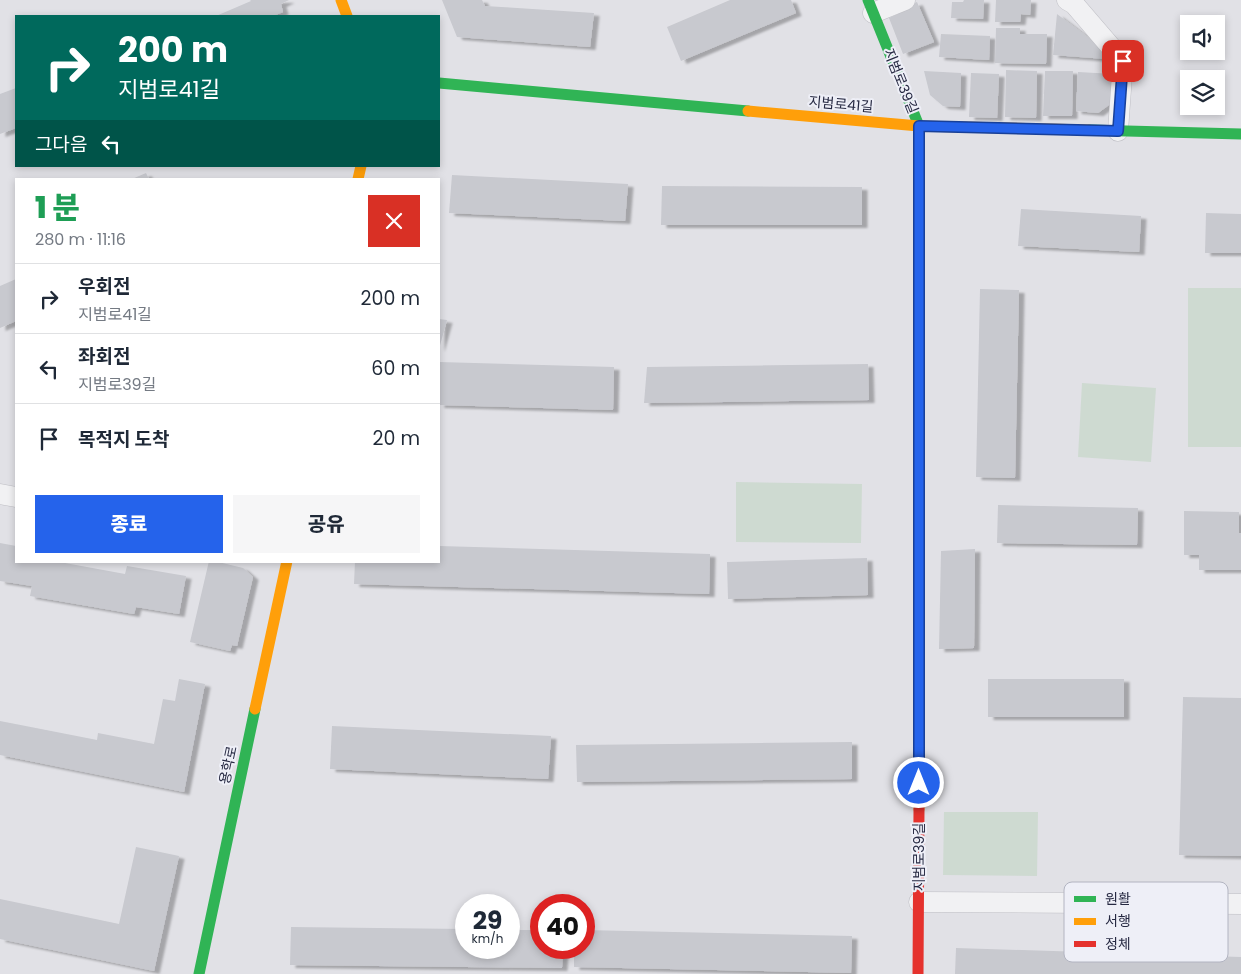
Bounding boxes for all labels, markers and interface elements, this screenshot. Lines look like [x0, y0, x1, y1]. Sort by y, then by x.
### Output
map controls [1180, 15, 1225, 115]
button: sound [1180, 15, 1225, 60]
text: 200 m [118, 25, 228, 74]
icon: right [35, 35, 100, 100]
pin [1102, 40, 1144, 82]
street label: 지범로39길 [879, 45, 923, 117]
icon: arrive [1109, 47, 1137, 75]
button: layers [1180, 70, 1225, 115]
text: 지범로41길 [118, 74, 220, 105]
street label: 지범로41길 [808, 91, 874, 117]
icon: left [97, 130, 125, 158]
text: 그다음 [35, 131, 87, 158]
text: 1 분 [35, 186, 80, 229]
button: close [368, 195, 420, 247]
text: 280 m · 11:16 [35, 228, 126, 251]
text: 우회전 [78, 273, 130, 300]
icon: right [35, 285, 63, 313]
text: 200 m [361, 285, 420, 312]
text: 지범로41길 [78, 303, 152, 326]
text: 좌회전 [78, 343, 130, 370]
icon: left [35, 355, 63, 383]
text: 60 m [371, 355, 420, 382]
text: 지범로39길 [78, 373, 156, 396]
icon: arrive [35, 425, 63, 453]
text: 20 m [372, 425, 420, 452]
text: 목적지 도착 [78, 426, 169, 453]
button: 종료 [35, 495, 223, 553]
button: 공유 [233, 495, 420, 553]
street label: 용학로 [214, 744, 242, 786]
position arrow [892, 756, 944, 808]
street label: 지범로39길 [909, 823, 929, 891]
legend [1064, 882, 1228, 962]
text: 원활 [1105, 889, 1131, 909]
speed limit sign: 40 [530, 894, 595, 959]
text: 29 [473, 903, 502, 938]
text: 서행 [1105, 911, 1131, 931]
text: km/h [472, 930, 503, 947]
text: 정체 [1105, 934, 1131, 954]

